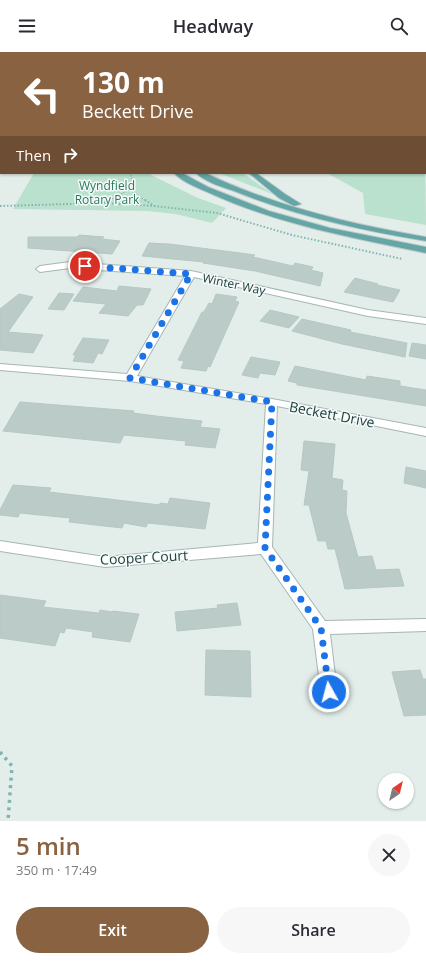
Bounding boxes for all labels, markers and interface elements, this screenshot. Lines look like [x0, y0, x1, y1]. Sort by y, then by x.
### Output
text: Headway [173, 14, 253, 38]
icon: menu [16, 15, 38, 37]
icon: search [388, 15, 410, 37]
text: 130 m [82, 63, 165, 101]
icon: left [16, 68, 68, 120]
text: Beckett Drive [82, 99, 194, 123]
icon: right [59, 144, 81, 166]
text: Then [16, 145, 51, 165]
park label: Wyndfield Rotary Park [75, 177, 140, 208]
pin [68, 249, 102, 283]
icon: arrive [74, 255, 96, 277]
street label: Winter Way [201, 269, 268, 299]
street label: Beckett Drive [288, 396, 377, 432]
street label: Cooper Court [100, 545, 188, 569]
position arrow [308, 671, 350, 713]
north arrow [378, 773, 414, 809]
map controls [378, 773, 414, 809]
text: 5 min [16, 829, 81, 862]
button: close [368, 834, 410, 876]
text: 350 m · 17:49 [16, 861, 97, 879]
button: Exit [16, 907, 209, 953]
button: Share [217, 907, 410, 953]

